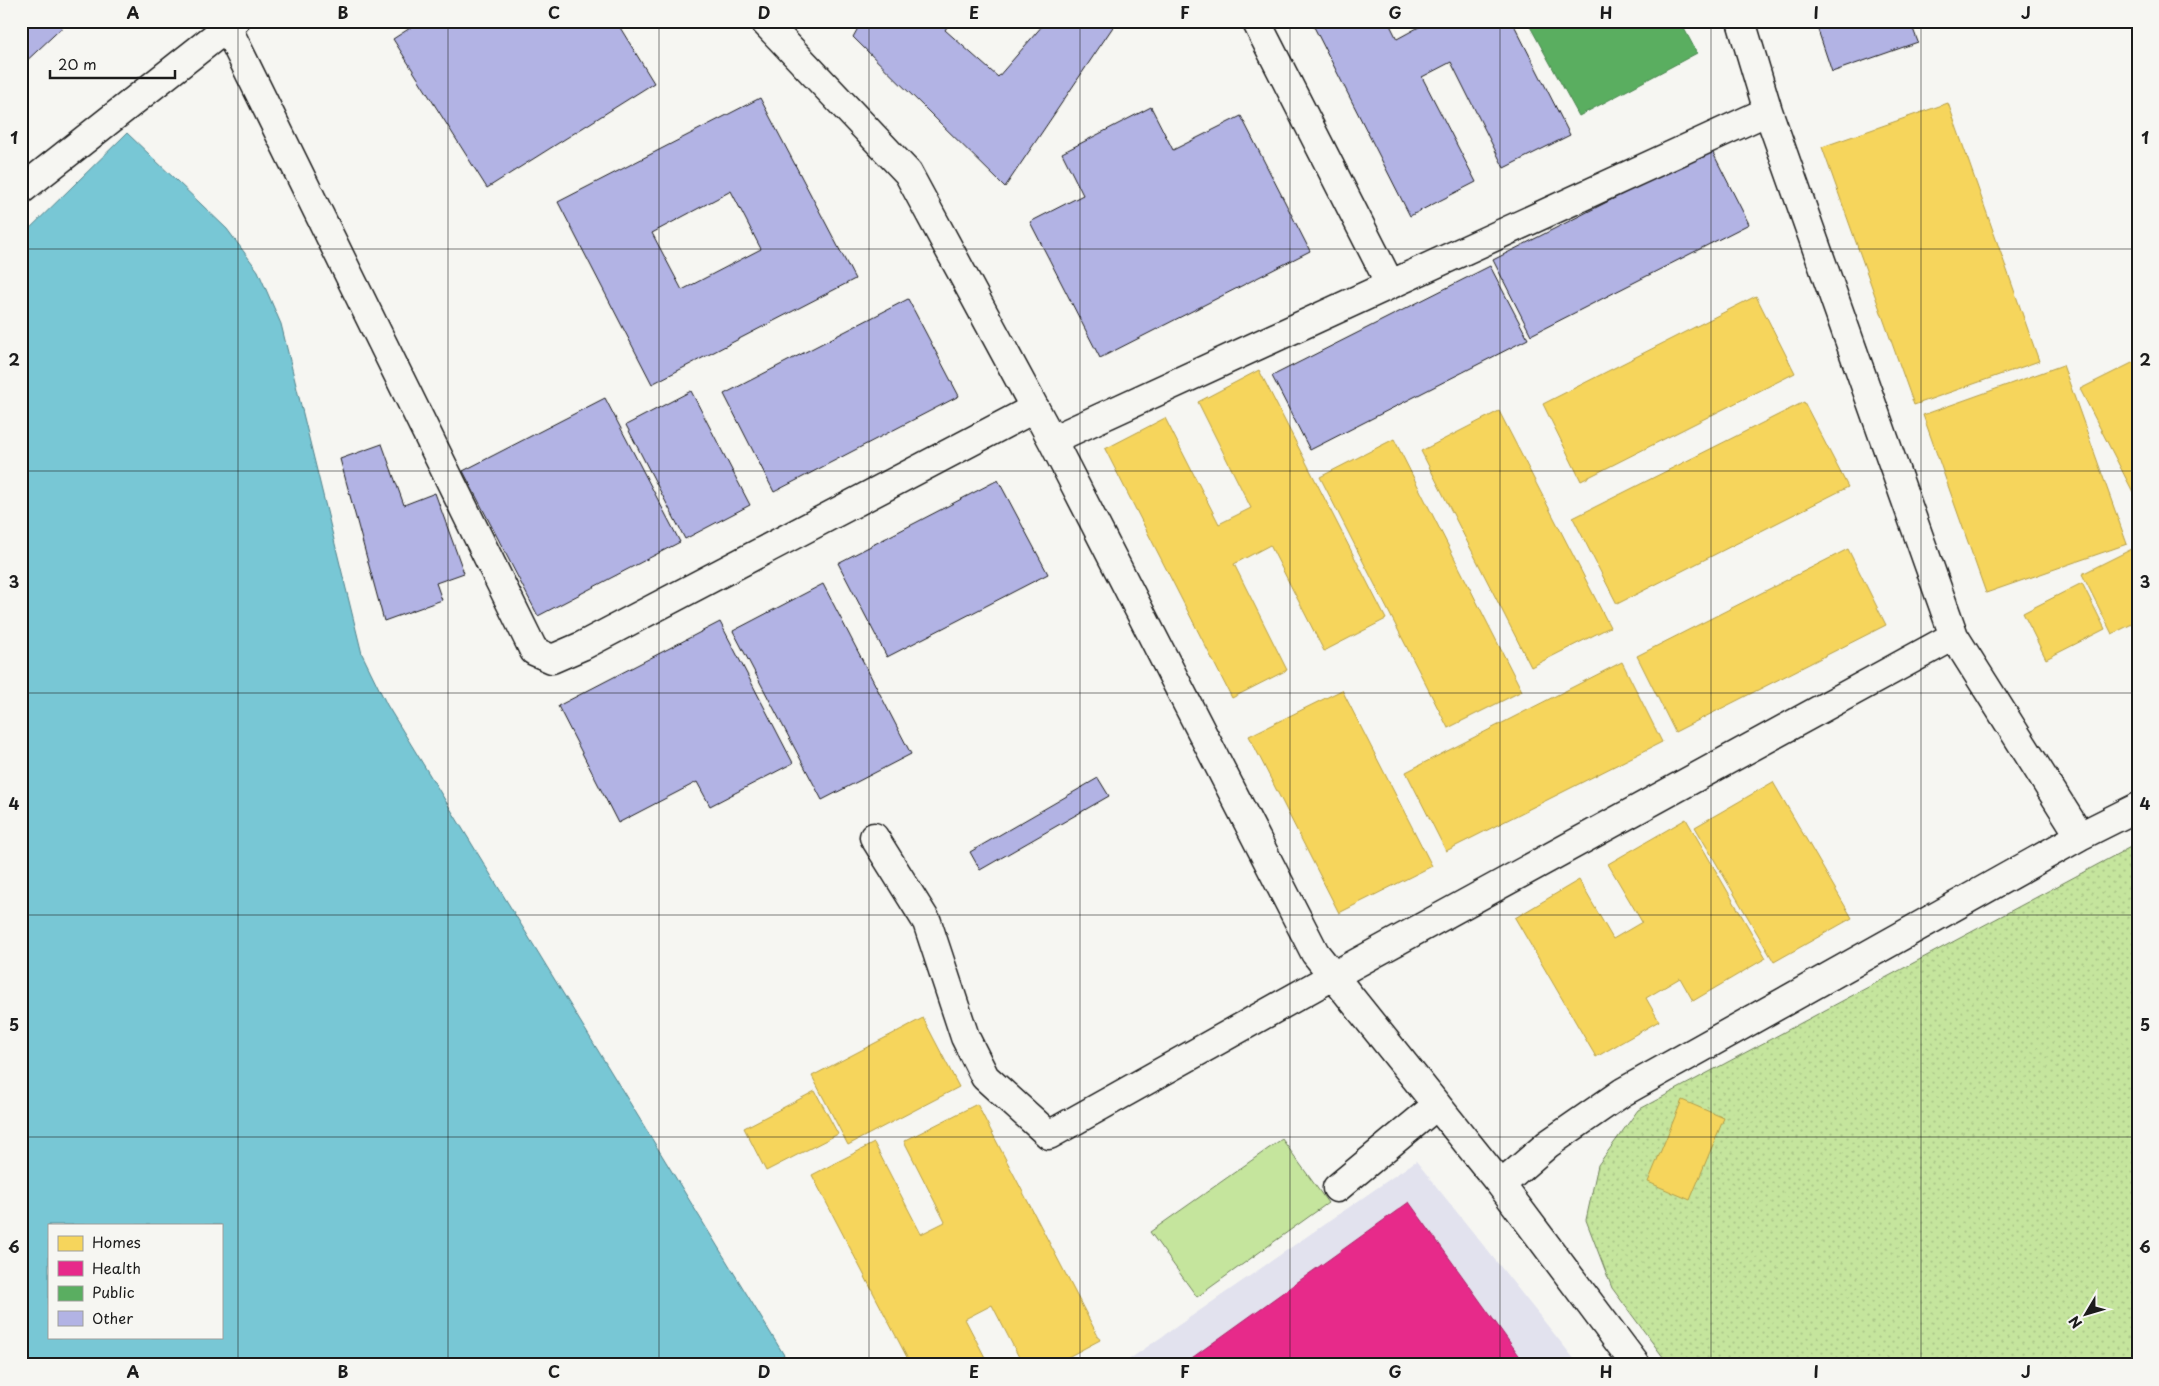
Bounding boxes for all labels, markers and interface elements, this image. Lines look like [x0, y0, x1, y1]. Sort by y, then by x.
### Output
text: A [127, 0, 140, 24]
text: B [338, 0, 349, 24]
text: C [548, 0, 560, 24]
text: D [758, 0, 770, 24]
text: E [969, 0, 979, 24]
text: F [1180, 0, 1190, 24]
text: G [1388, 0, 1402, 24]
text: H [1600, 0, 1612, 24]
text: I [1813, 0, 1819, 24]
text: J [2021, 0, 2031, 24]
scale bar [50, 48, 175, 80]
text: 20 m [58, 52, 97, 75]
text: 1 [10, 125, 18, 149]
text: 1 [2141, 125, 2149, 149]
text: 2 [8, 347, 20, 371]
text: 2 [2139, 347, 2151, 371]
text: 3 [9, 569, 19, 593]
text: 3 [2140, 569, 2150, 593]
text: 4 [9, 791, 20, 815]
text: 4 [2140, 791, 2151, 815]
text: 5 [9, 1012, 19, 1036]
text: 5 [2140, 1012, 2150, 1036]
legend [48, 1224, 222, 1338]
text: Homes [92, 1230, 141, 1253]
text: 6 [8, 1234, 20, 1258]
text: 6 [2139, 1234, 2151, 1258]
text: Health [92, 1256, 141, 1279]
text: Public [92, 1280, 135, 1303]
north arrow [2062, 1288, 2112, 1338]
text: Other [92, 1306, 133, 1329]
text: N [2064, 1311, 2087, 1333]
text: A [127, 1359, 140, 1383]
text: B [338, 1359, 349, 1383]
text: C [548, 1359, 560, 1383]
text: D [758, 1359, 770, 1383]
text: E [969, 1359, 979, 1383]
text: F [1180, 1359, 1190, 1383]
text: G [1388, 1359, 1402, 1383]
text: H [1600, 1359, 1612, 1383]
text: I [1813, 1359, 1819, 1383]
text: J [2021, 1359, 2031, 1383]

